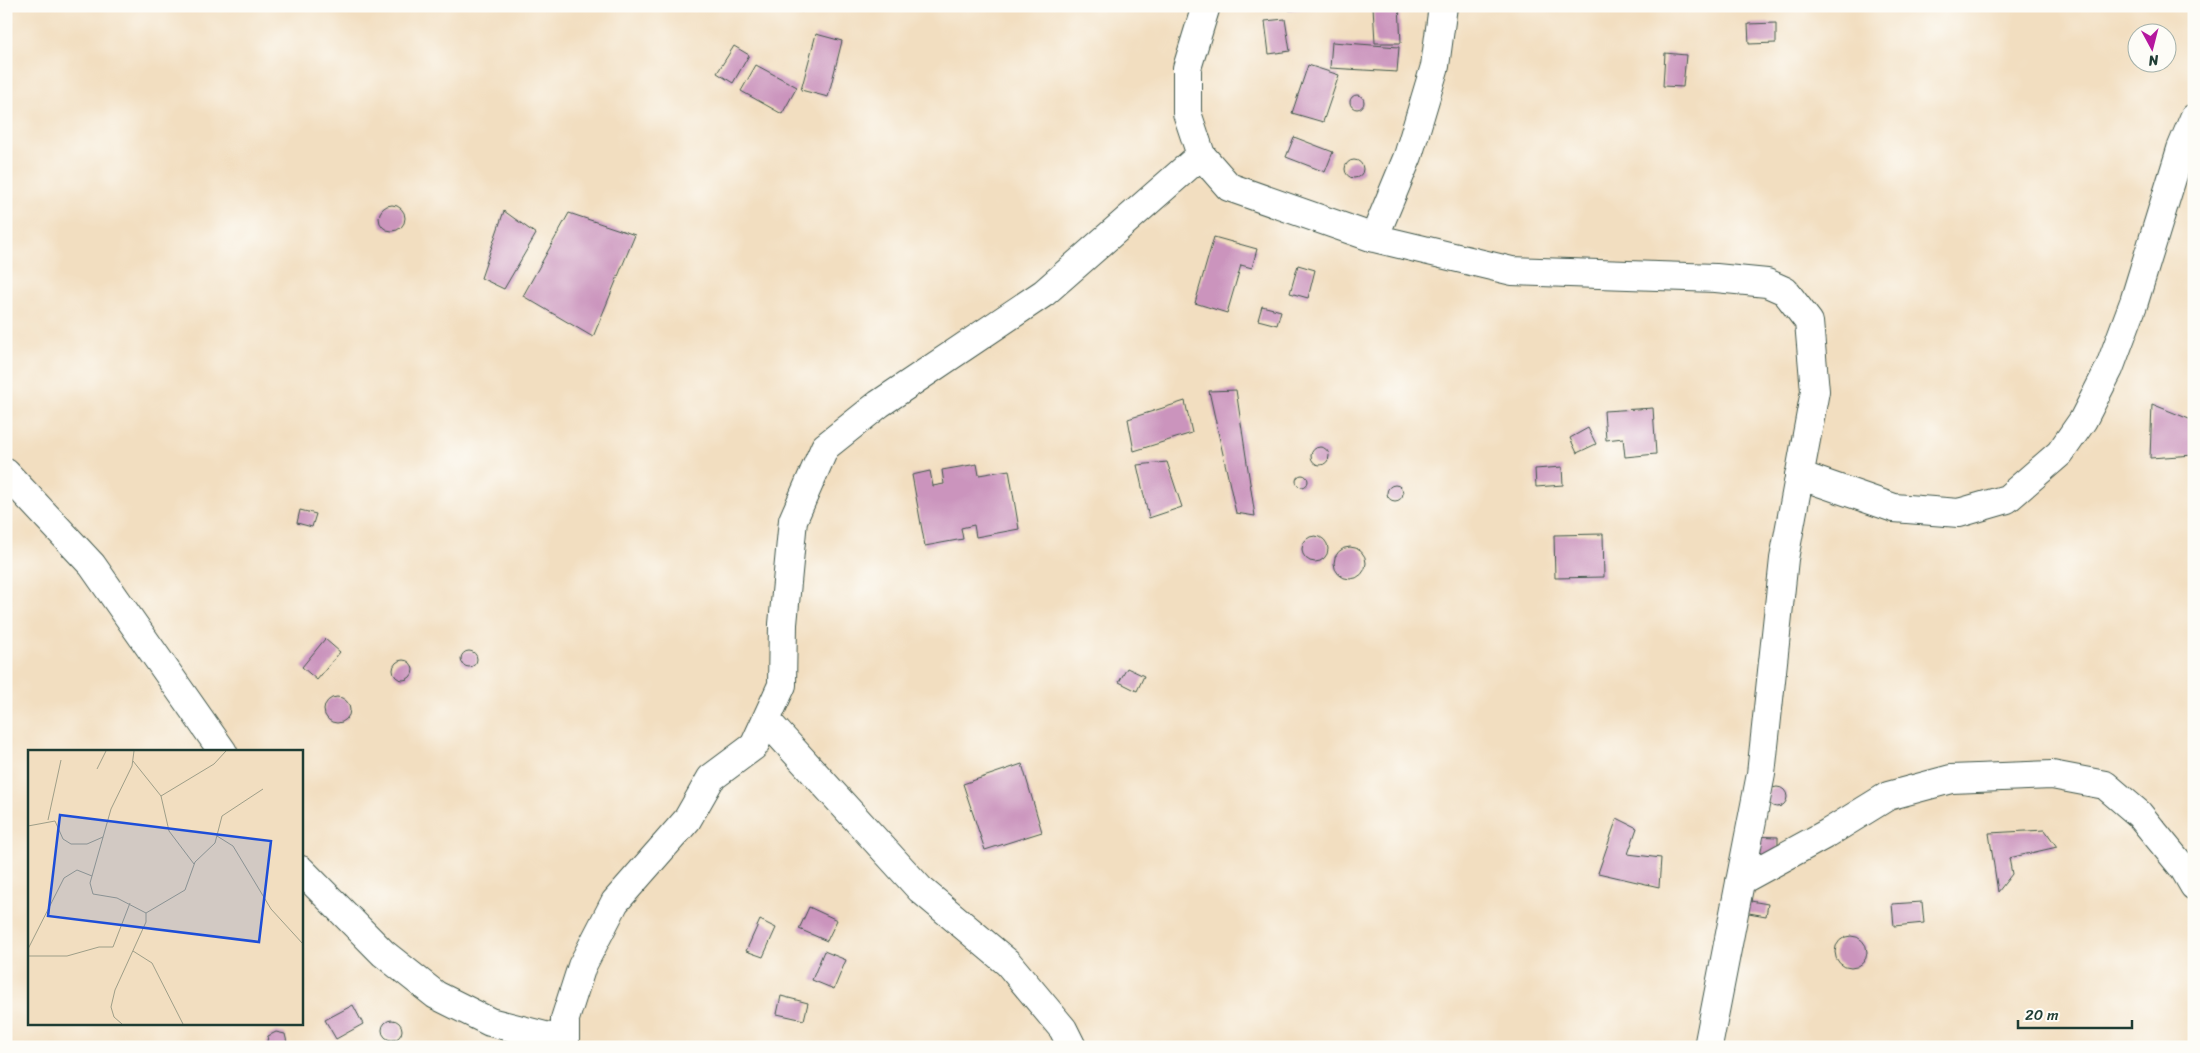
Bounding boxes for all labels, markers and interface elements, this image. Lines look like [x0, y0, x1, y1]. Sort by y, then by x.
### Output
north arrow [2128, 22, 2178, 72]
text: N [2147, 47, 2161, 73]
inset map [28, 750, 302, 1026]
scale bar [2018, 998, 2131, 1030]
text: 20 m [2025, 1002, 2059, 1028]

